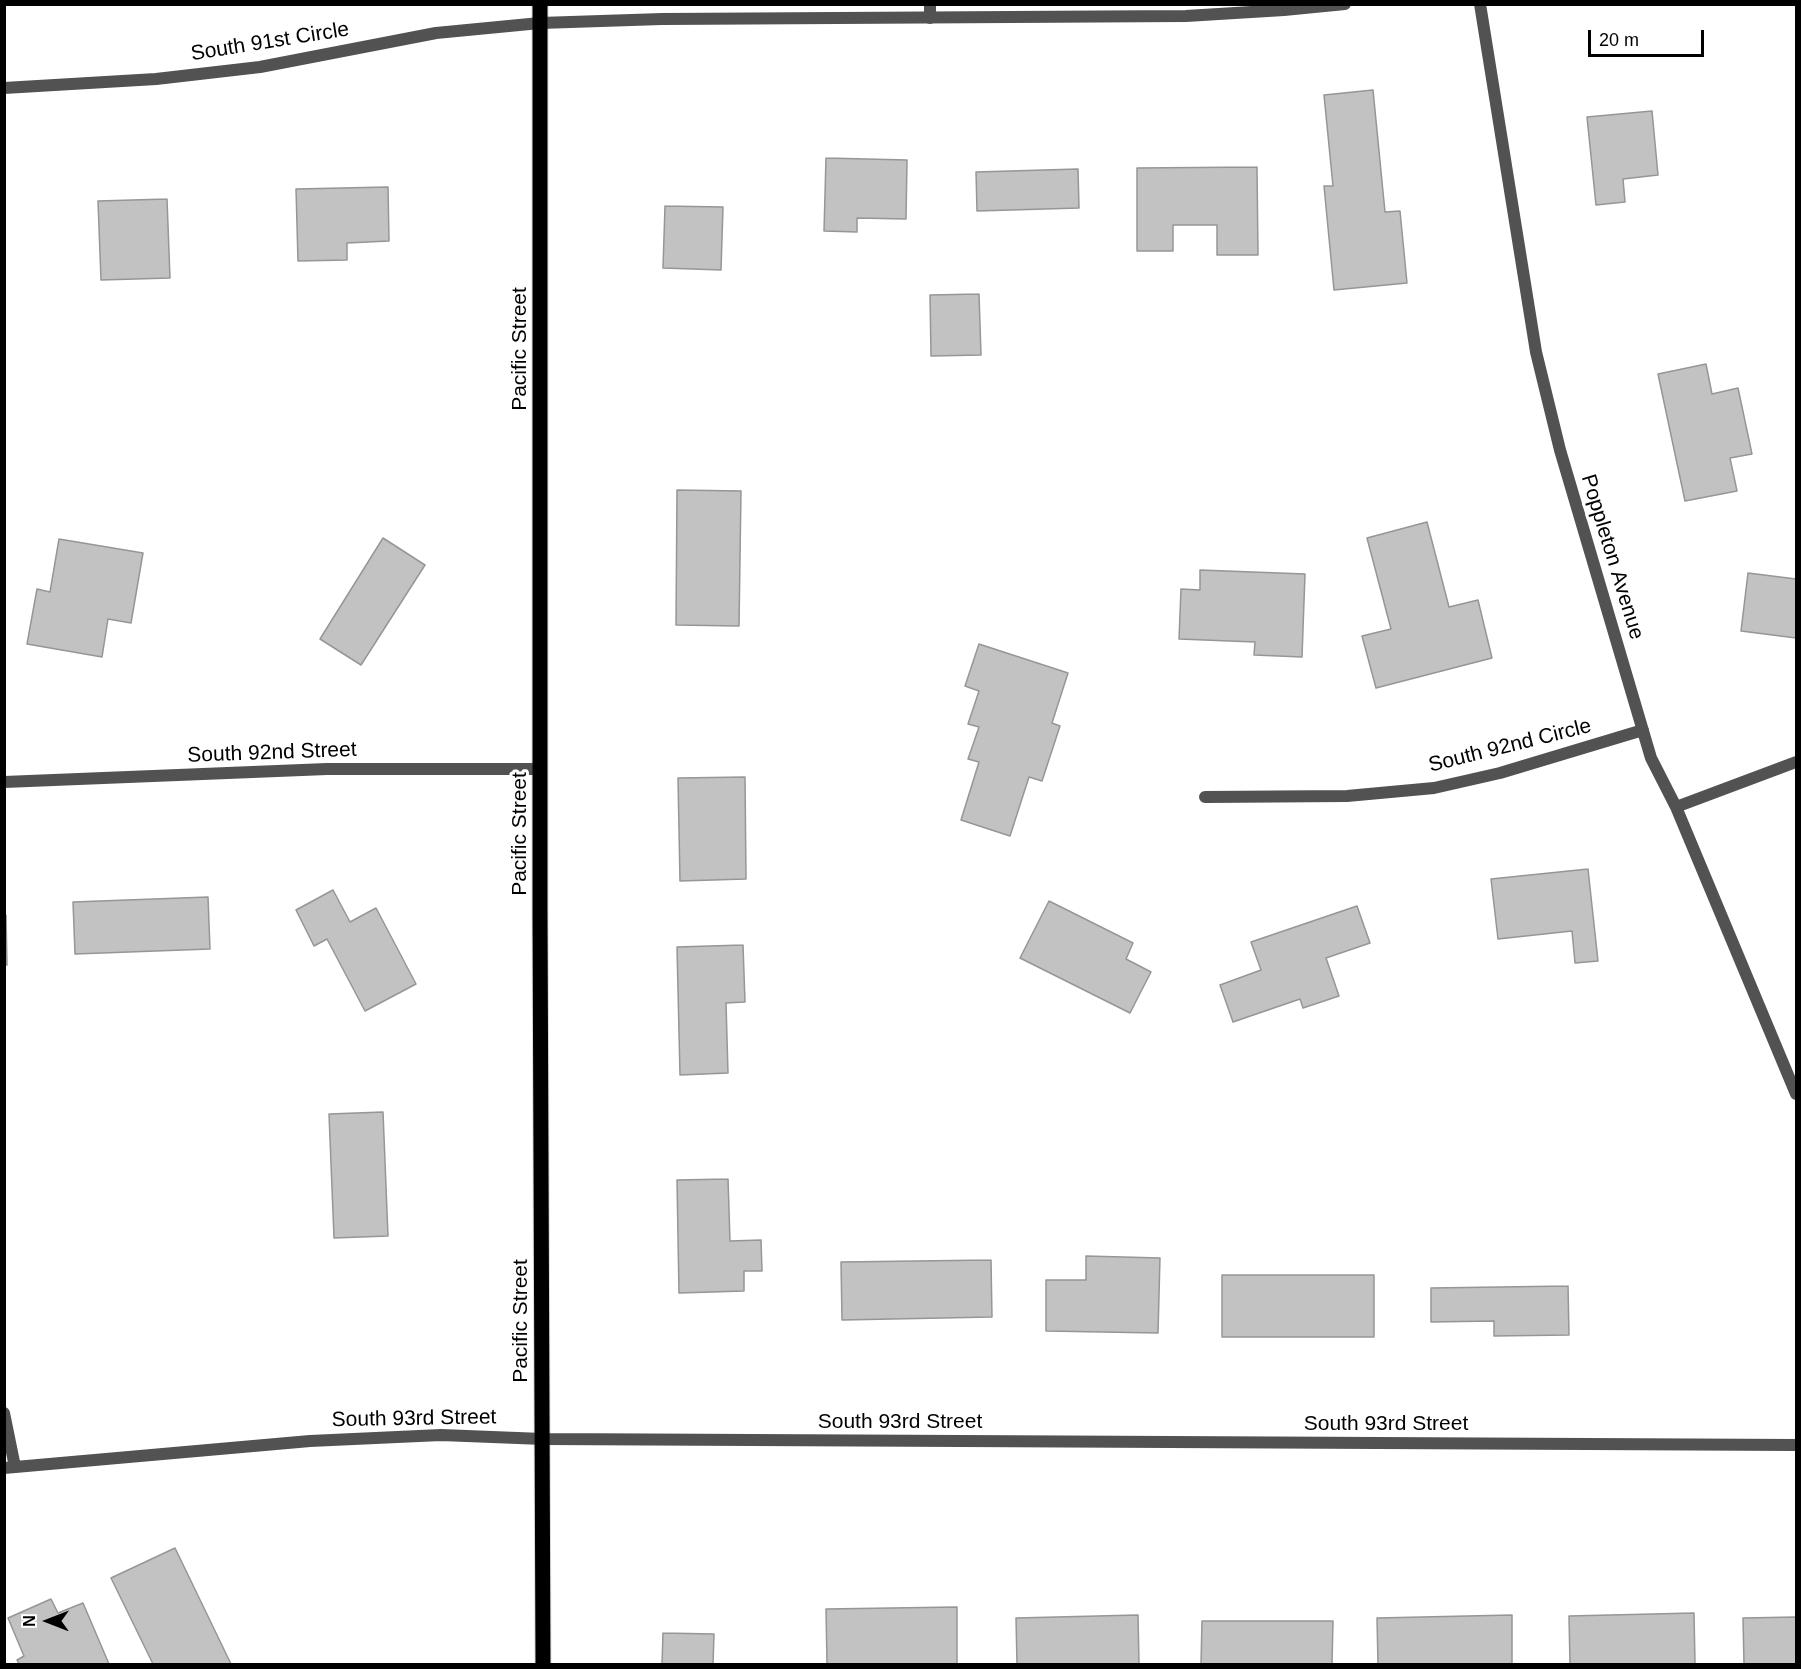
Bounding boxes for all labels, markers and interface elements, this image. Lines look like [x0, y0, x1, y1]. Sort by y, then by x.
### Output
street label: South 91st Circle [189, 17, 351, 67]
scale bar [1591, 18, 1706, 56]
text: 20 m [1599, 30, 1639, 50]
street label: Pacific Street [507, 287, 533, 411]
street label: Poppleton Avenue [1575, 471, 1649, 643]
street label: South 92nd Circle [1426, 714, 1594, 778]
street label: South 92nd Street [187, 737, 357, 769]
street label: Pacific Street [507, 772, 533, 896]
street label: Pacific Street [508, 1259, 534, 1383]
street label: South 93rd Street [331, 1405, 497, 1433]
street label: South 93rd Street [818, 1409, 982, 1435]
street label: South 93rd Street [1304, 1411, 1468, 1437]
north arrow [18, 1591, 78, 1651]
text: N [21, 1615, 38, 1627]

